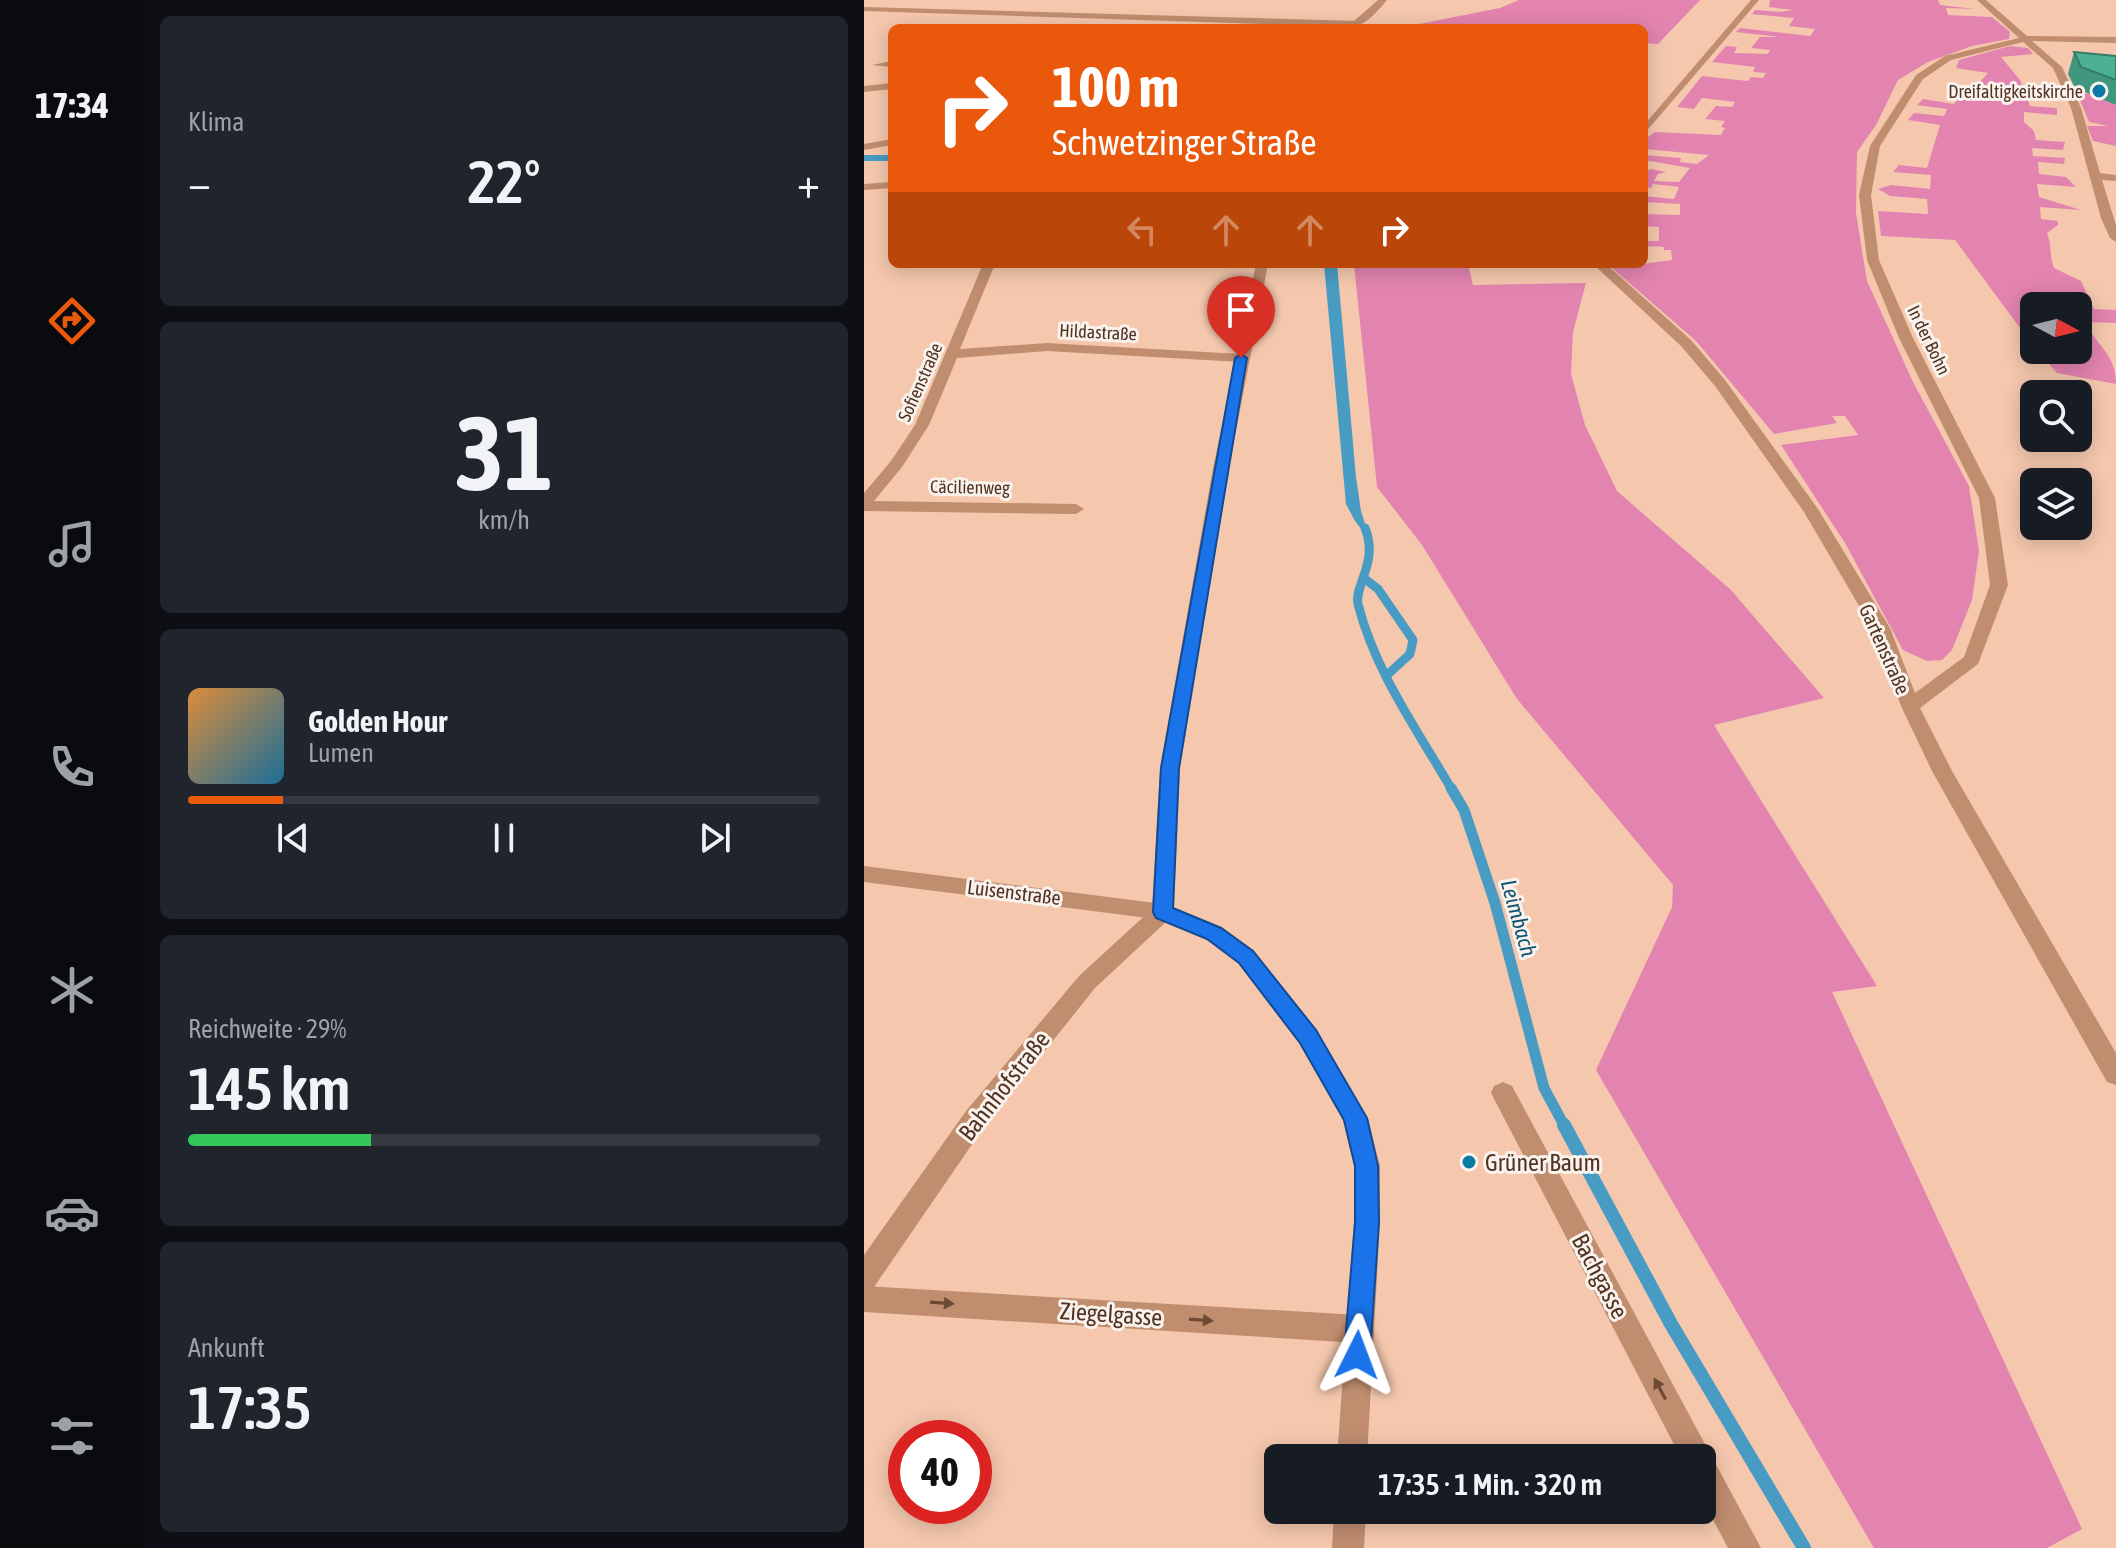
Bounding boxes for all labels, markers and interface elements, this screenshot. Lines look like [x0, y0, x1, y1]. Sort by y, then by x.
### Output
text: 100 m [1052, 55, 1179, 119]
icon: right [920, 56, 1024, 160]
place label: Dreifaltigkeitskirche [1948, 81, 2083, 102]
marker: Dreifaltigkeitskirche [2090, 82, 2108, 100]
text: 17:34 [35, 84, 109, 126]
text: Klima [188, 107, 244, 137]
text: Schwetzinger Straße [1052, 121, 1317, 163]
text: 22° [468, 147, 540, 216]
text: − [188, 157, 211, 207]
text: + [797, 157, 820, 207]
icon: left [1120, 208, 1164, 252]
icon: ahead [1204, 208, 1248, 252]
icon: ahead [1288, 208, 1332, 252]
icon: right [1372, 208, 1416, 252]
pin [1207, 276, 1275, 358]
icon: arrive [1219, 288, 1263, 332]
north arrow [2020, 292, 2092, 364]
map controls [2020, 292, 2092, 540]
icon: directions [44, 293, 100, 349]
street label: In der Bohn [1903, 302, 1955, 378]
street label: Hildastraße [1059, 319, 1137, 345]
street label: Sofienstraße [893, 340, 947, 424]
button: search [2020, 380, 2092, 452]
text: 31 [455, 393, 553, 512]
button: layers [2020, 468, 2092, 540]
street label: Cäcilienweg [930, 476, 1010, 498]
text: km/h [478, 505, 530, 535]
icon: music [44, 516, 100, 572]
street label: Gartenstraße [1855, 600, 1915, 698]
text: Golden Hour [308, 704, 447, 738]
text: Lumen [308, 738, 374, 768]
icon: phone [44, 739, 100, 795]
icon: previous [271, 816, 315, 860]
icon: pause [482, 816, 526, 860]
icon: next [693, 816, 737, 860]
street label: Luisenstraße [966, 875, 1062, 909]
water label: Leimbach [1496, 877, 1542, 960]
icon: climate [44, 962, 100, 1018]
text: Reichweite · 29% [188, 1014, 346, 1044]
street label: Bahnhofstraße [953, 1026, 1055, 1146]
text: 145 km [188, 1054, 350, 1123]
place label: Grüner Baum [1485, 1149, 1601, 1176]
marker: Grüner Baum [1460, 1153, 1478, 1171]
icon: car [44, 1185, 100, 1241]
street label: Bachgasse [1567, 1229, 1633, 1323]
one-way arrow [930, 1297, 955, 1310]
street label: Ziegelgasse [1059, 1297, 1163, 1331]
position arrow [1315, 1313, 1399, 1397]
one-way arrow [1189, 1314, 1214, 1327]
text: Ankunft [188, 1333, 265, 1363]
text: 17:35 [188, 1373, 311, 1442]
one-way arrow [1654, 1378, 1668, 1400]
icon: filters [44, 1408, 100, 1464]
speed limit sign: 40 [888, 1420, 992, 1524]
text: 17:35 · 1 Min. · 320 m [1378, 1467, 1602, 1501]

